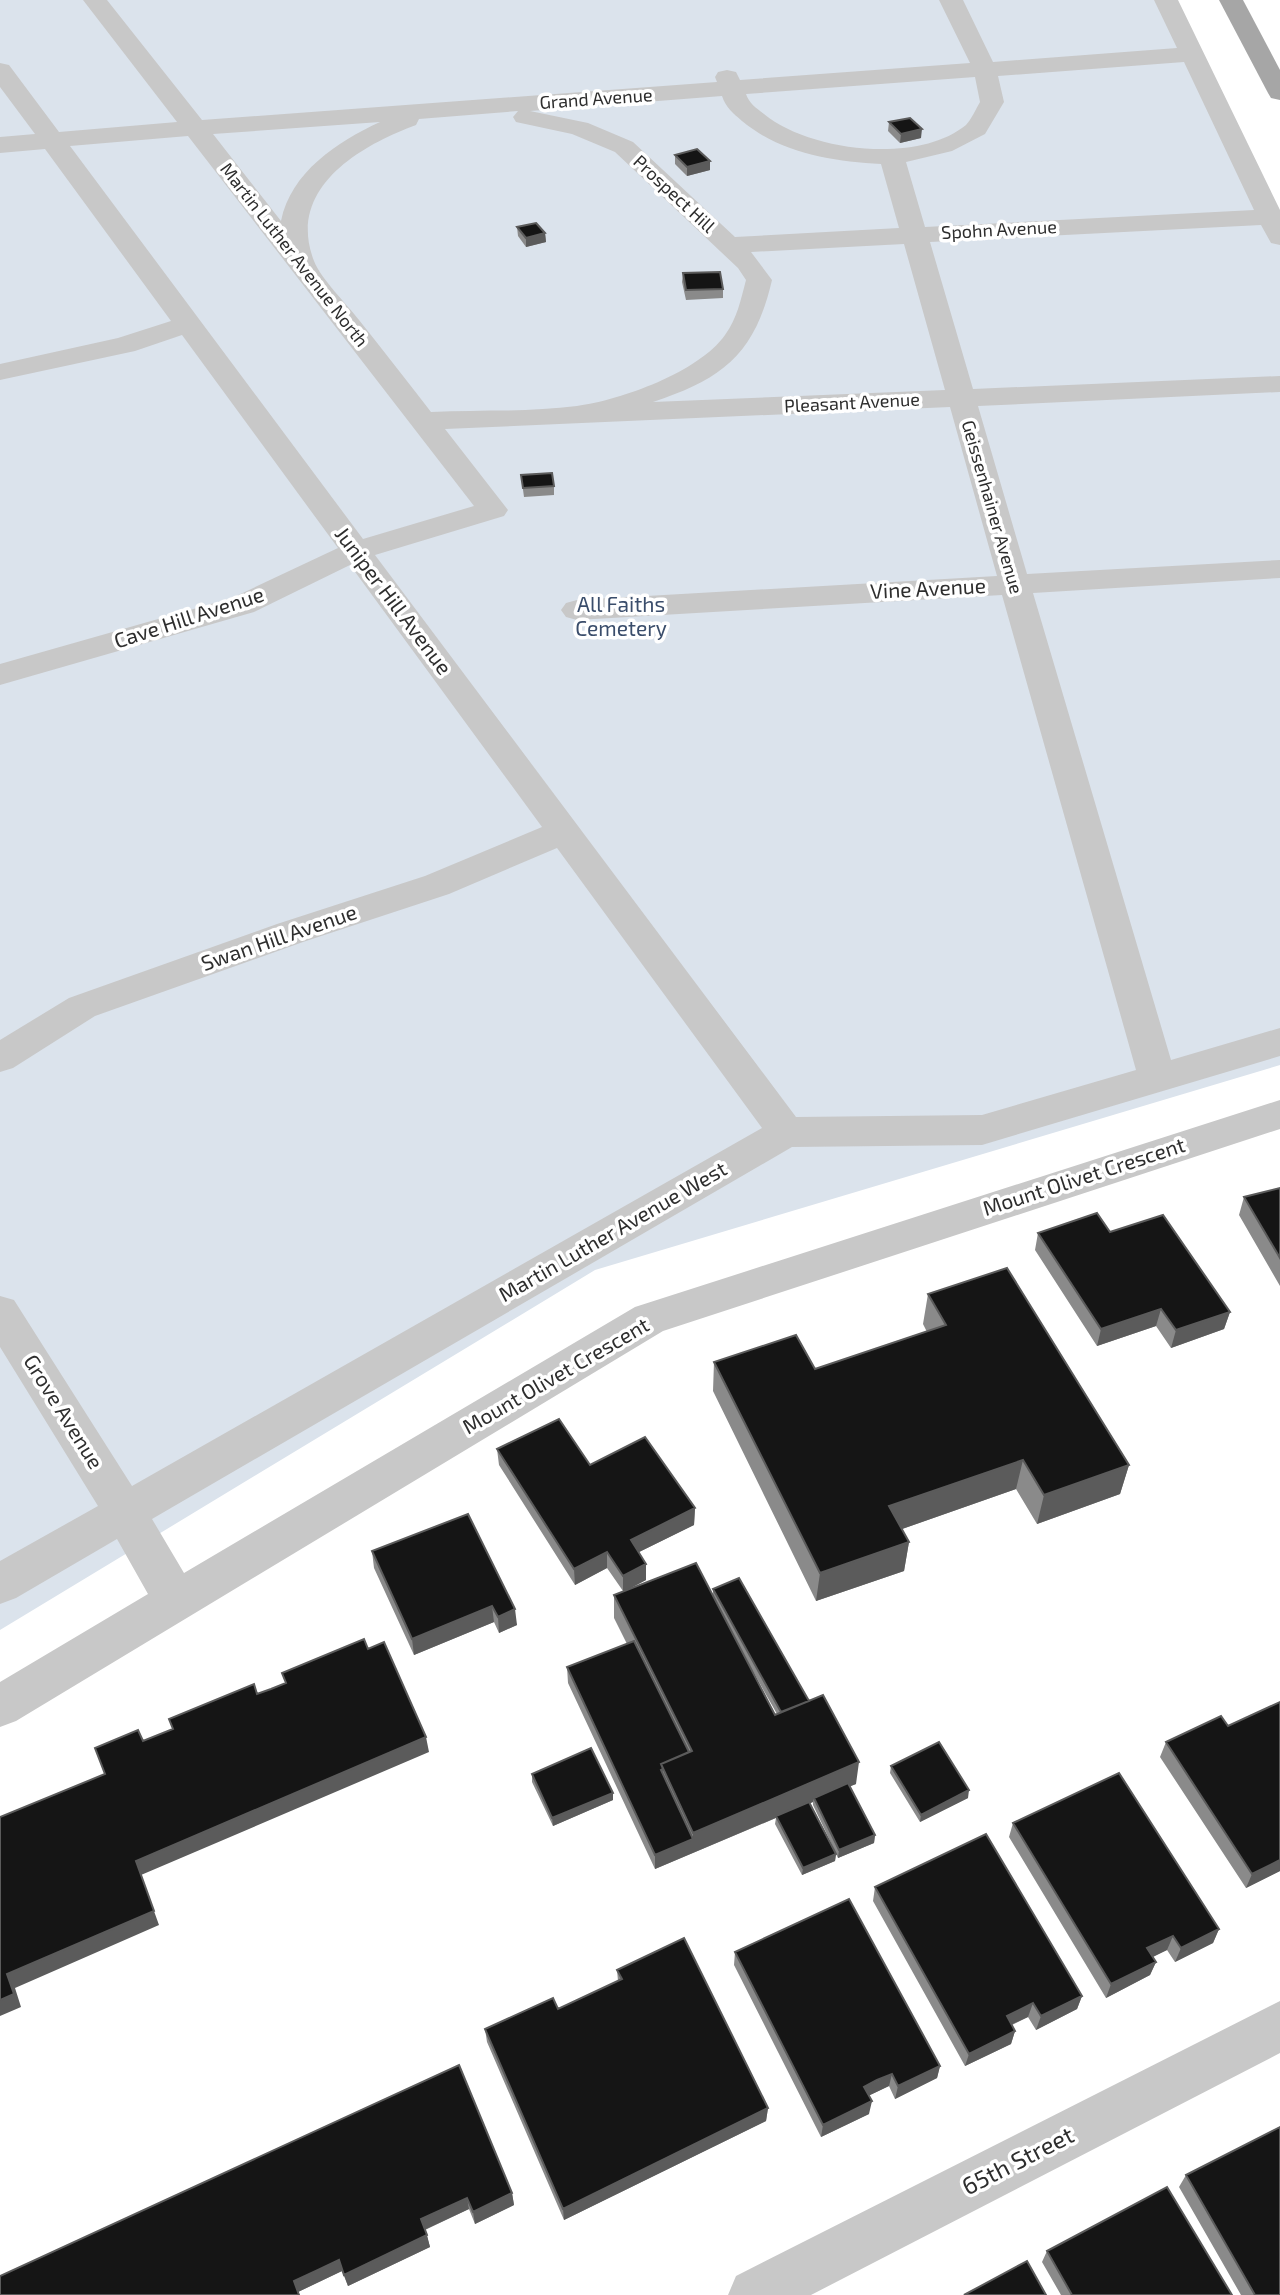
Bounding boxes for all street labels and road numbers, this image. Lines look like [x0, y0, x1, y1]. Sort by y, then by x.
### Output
street label: Grand Avenue [539, 83, 653, 113]
street label: Prospect Hill [629, 150, 721, 237]
street label: Martin Luther Avenue North [216, 158, 373, 351]
street label: Spohn Avenue [941, 215, 1057, 243]
street label: Pleasant Avenue [784, 387, 920, 417]
street label: Geissenhainer Avenue [958, 417, 1028, 596]
street label: Juniper Hill Avenue [331, 521, 458, 679]
street label: Vine Avenue [869, 572, 987, 603]
street label: Cave Hill Avenue [110, 581, 267, 653]
street label: Swan Hill Avenue [197, 898, 360, 975]
street label: Mount Olivet Crescent [979, 1131, 1188, 1220]
street label: Martin Luther Avenue West [494, 1155, 731, 1306]
street label: Mount Olivet Crescent [458, 1311, 653, 1438]
street label: Grove Avenue [19, 1349, 109, 1473]
street label: 65th Street [957, 2119, 1078, 2200]

